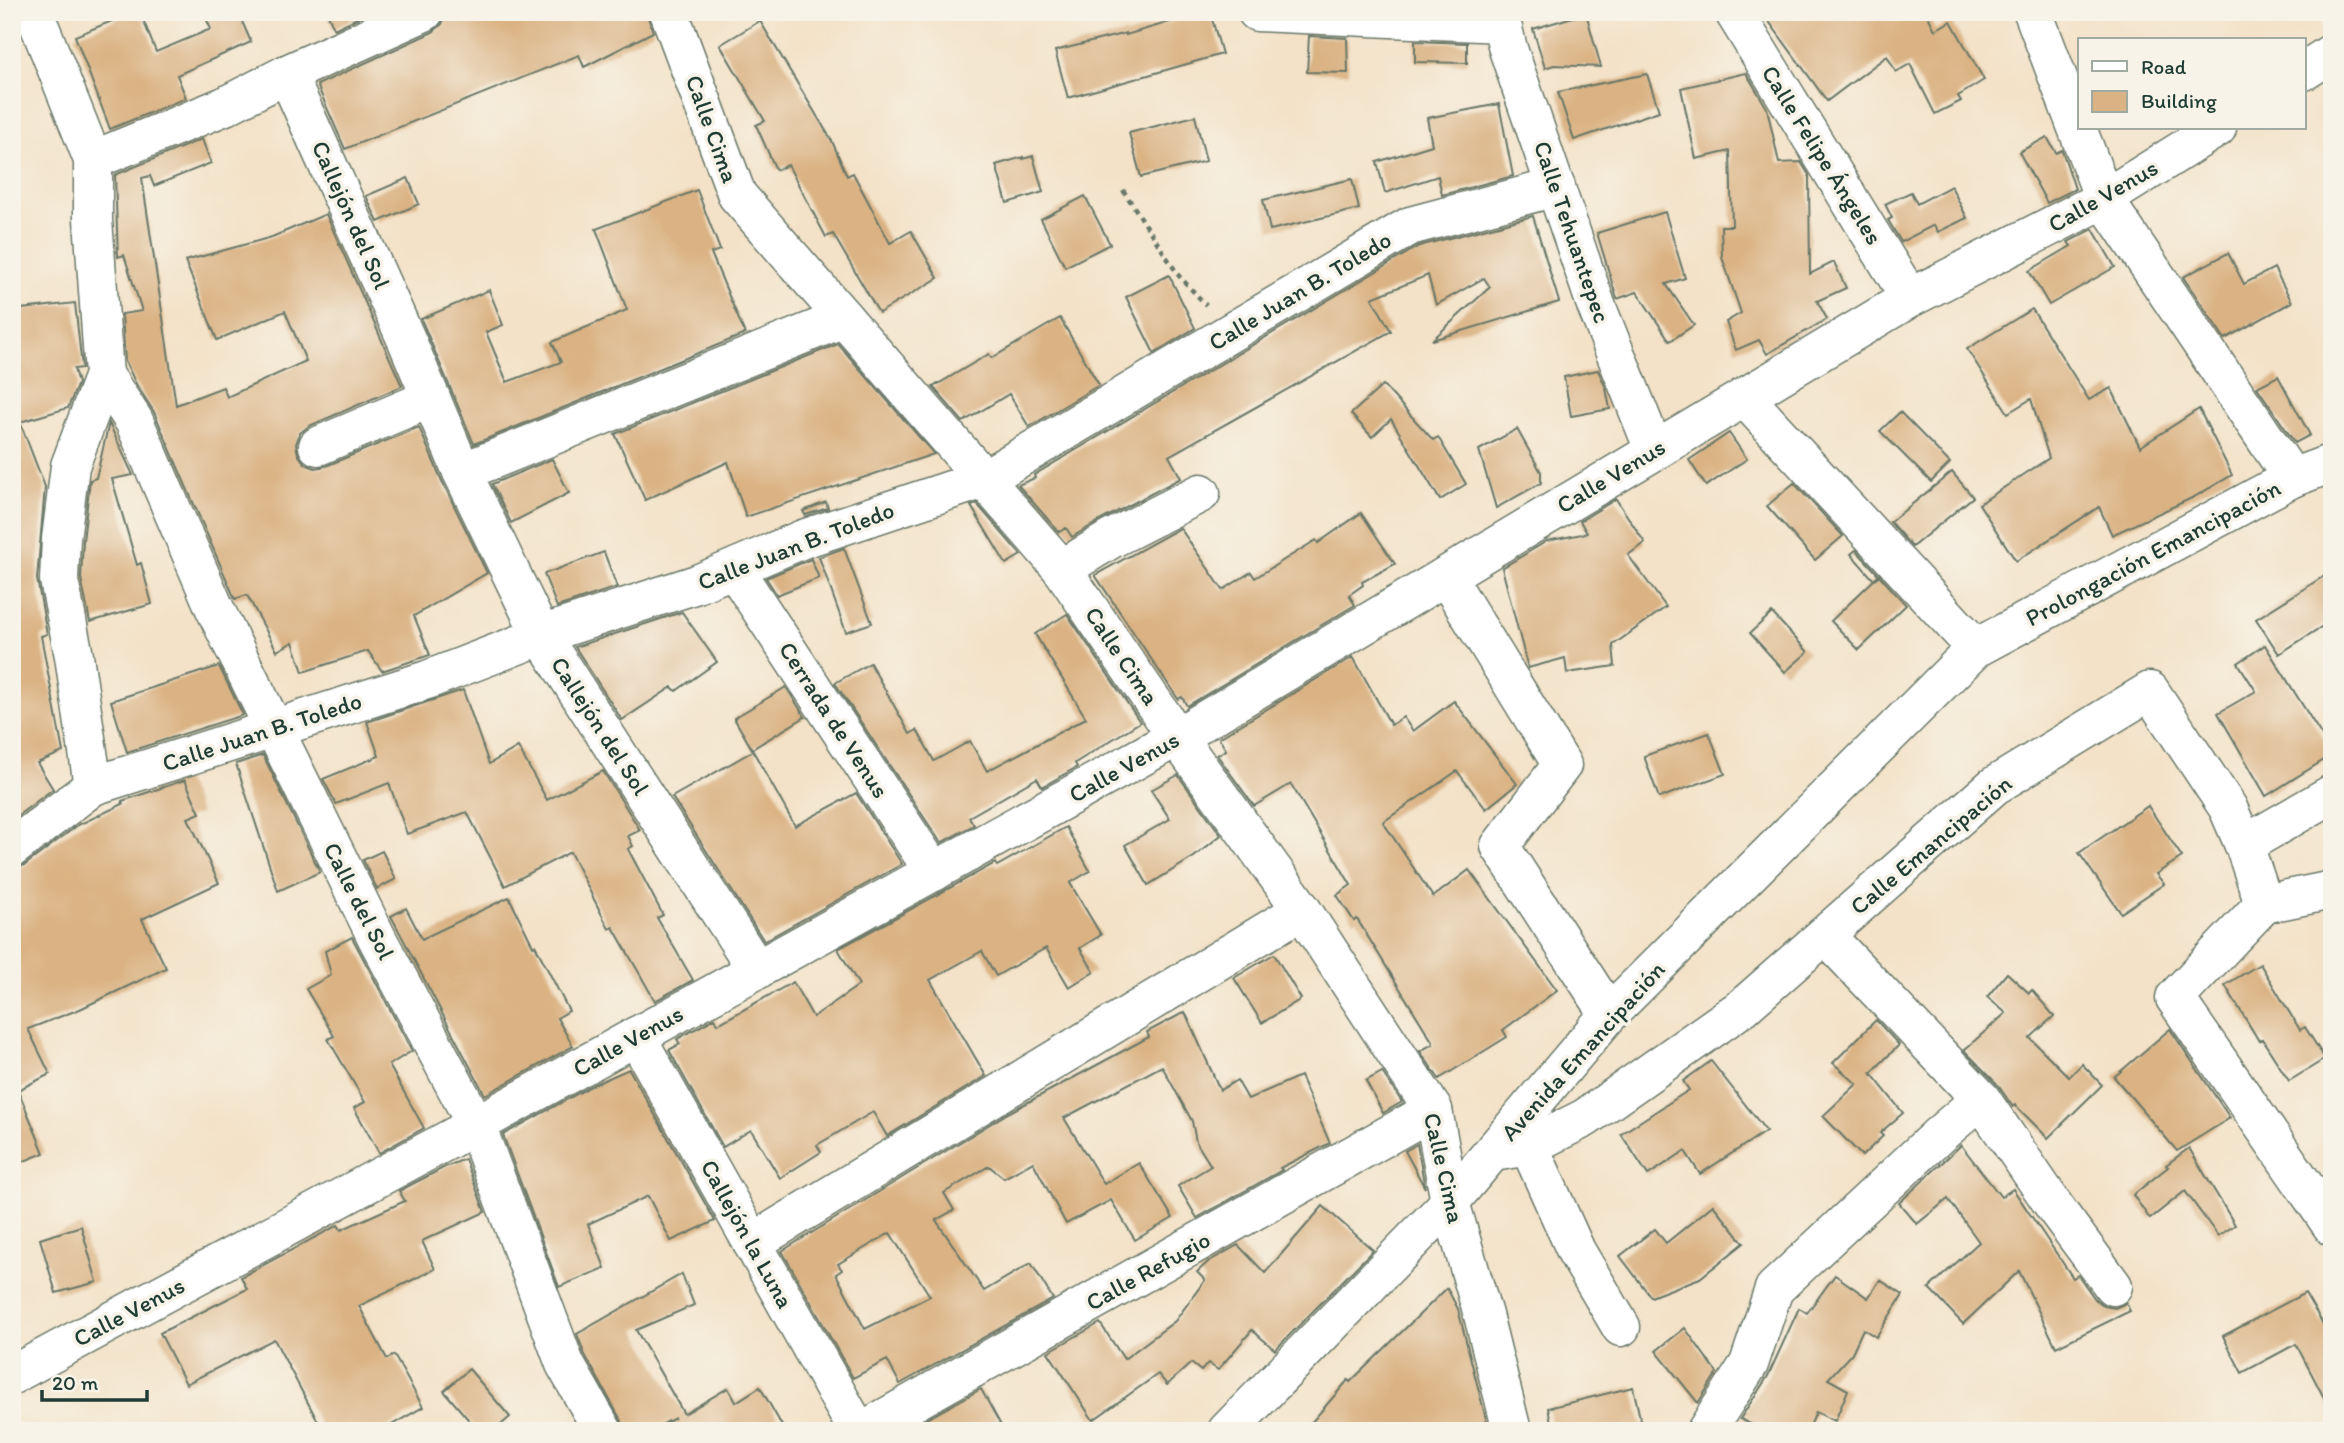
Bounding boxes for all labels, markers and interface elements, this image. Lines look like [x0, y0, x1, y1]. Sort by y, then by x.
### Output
legend [2078, 38, 2306, 130]
text: Road [2141, 54, 2187, 79]
street label: Calle Felipe Ángeles [1756, 60, 1889, 250]
street label: Calle Cima [680, 71, 746, 187]
text: Building [2141, 88, 2217, 113]
street label: Callejón del Sol [306, 136, 397, 294]
street label: Calle Tehuantepec [1528, 137, 1617, 327]
street label: Calle Venus [2043, 153, 2163, 239]
street label: Calle Juan B. Toledo [1203, 225, 1396, 357]
street label: Calle Venus [1551, 432, 1670, 519]
street label: Prolongación Emancipación [2020, 473, 2286, 632]
street label: Calle Juan B. Toledo [694, 495, 898, 596]
street label: Calle Cima [1079, 601, 1166, 711]
street label: Cerrada de Venus [773, 636, 896, 803]
street label: Callejón del Sol [545, 651, 656, 801]
street label: Calle Juan B. Toledo [159, 686, 365, 777]
street label: Calle Venus [1064, 724, 1184, 809]
street label: Calle Emancipación [1844, 769, 2017, 921]
street label: Calle del Sol [318, 837, 401, 964]
street label: Avenida Emancipación [1494, 955, 1671, 1146]
street label: Calle Venus [568, 998, 688, 1083]
street label: Calle Cima [1418, 1110, 1471, 1226]
street label: Callejón la Luna [695, 1154, 800, 1313]
street label: Calle Refugio [1080, 1224, 1215, 1317]
street label: Calle Venus [68, 1270, 189, 1353]
scale bar [42, 1359, 147, 1403]
text: 20 m [52, 1370, 99, 1395]

